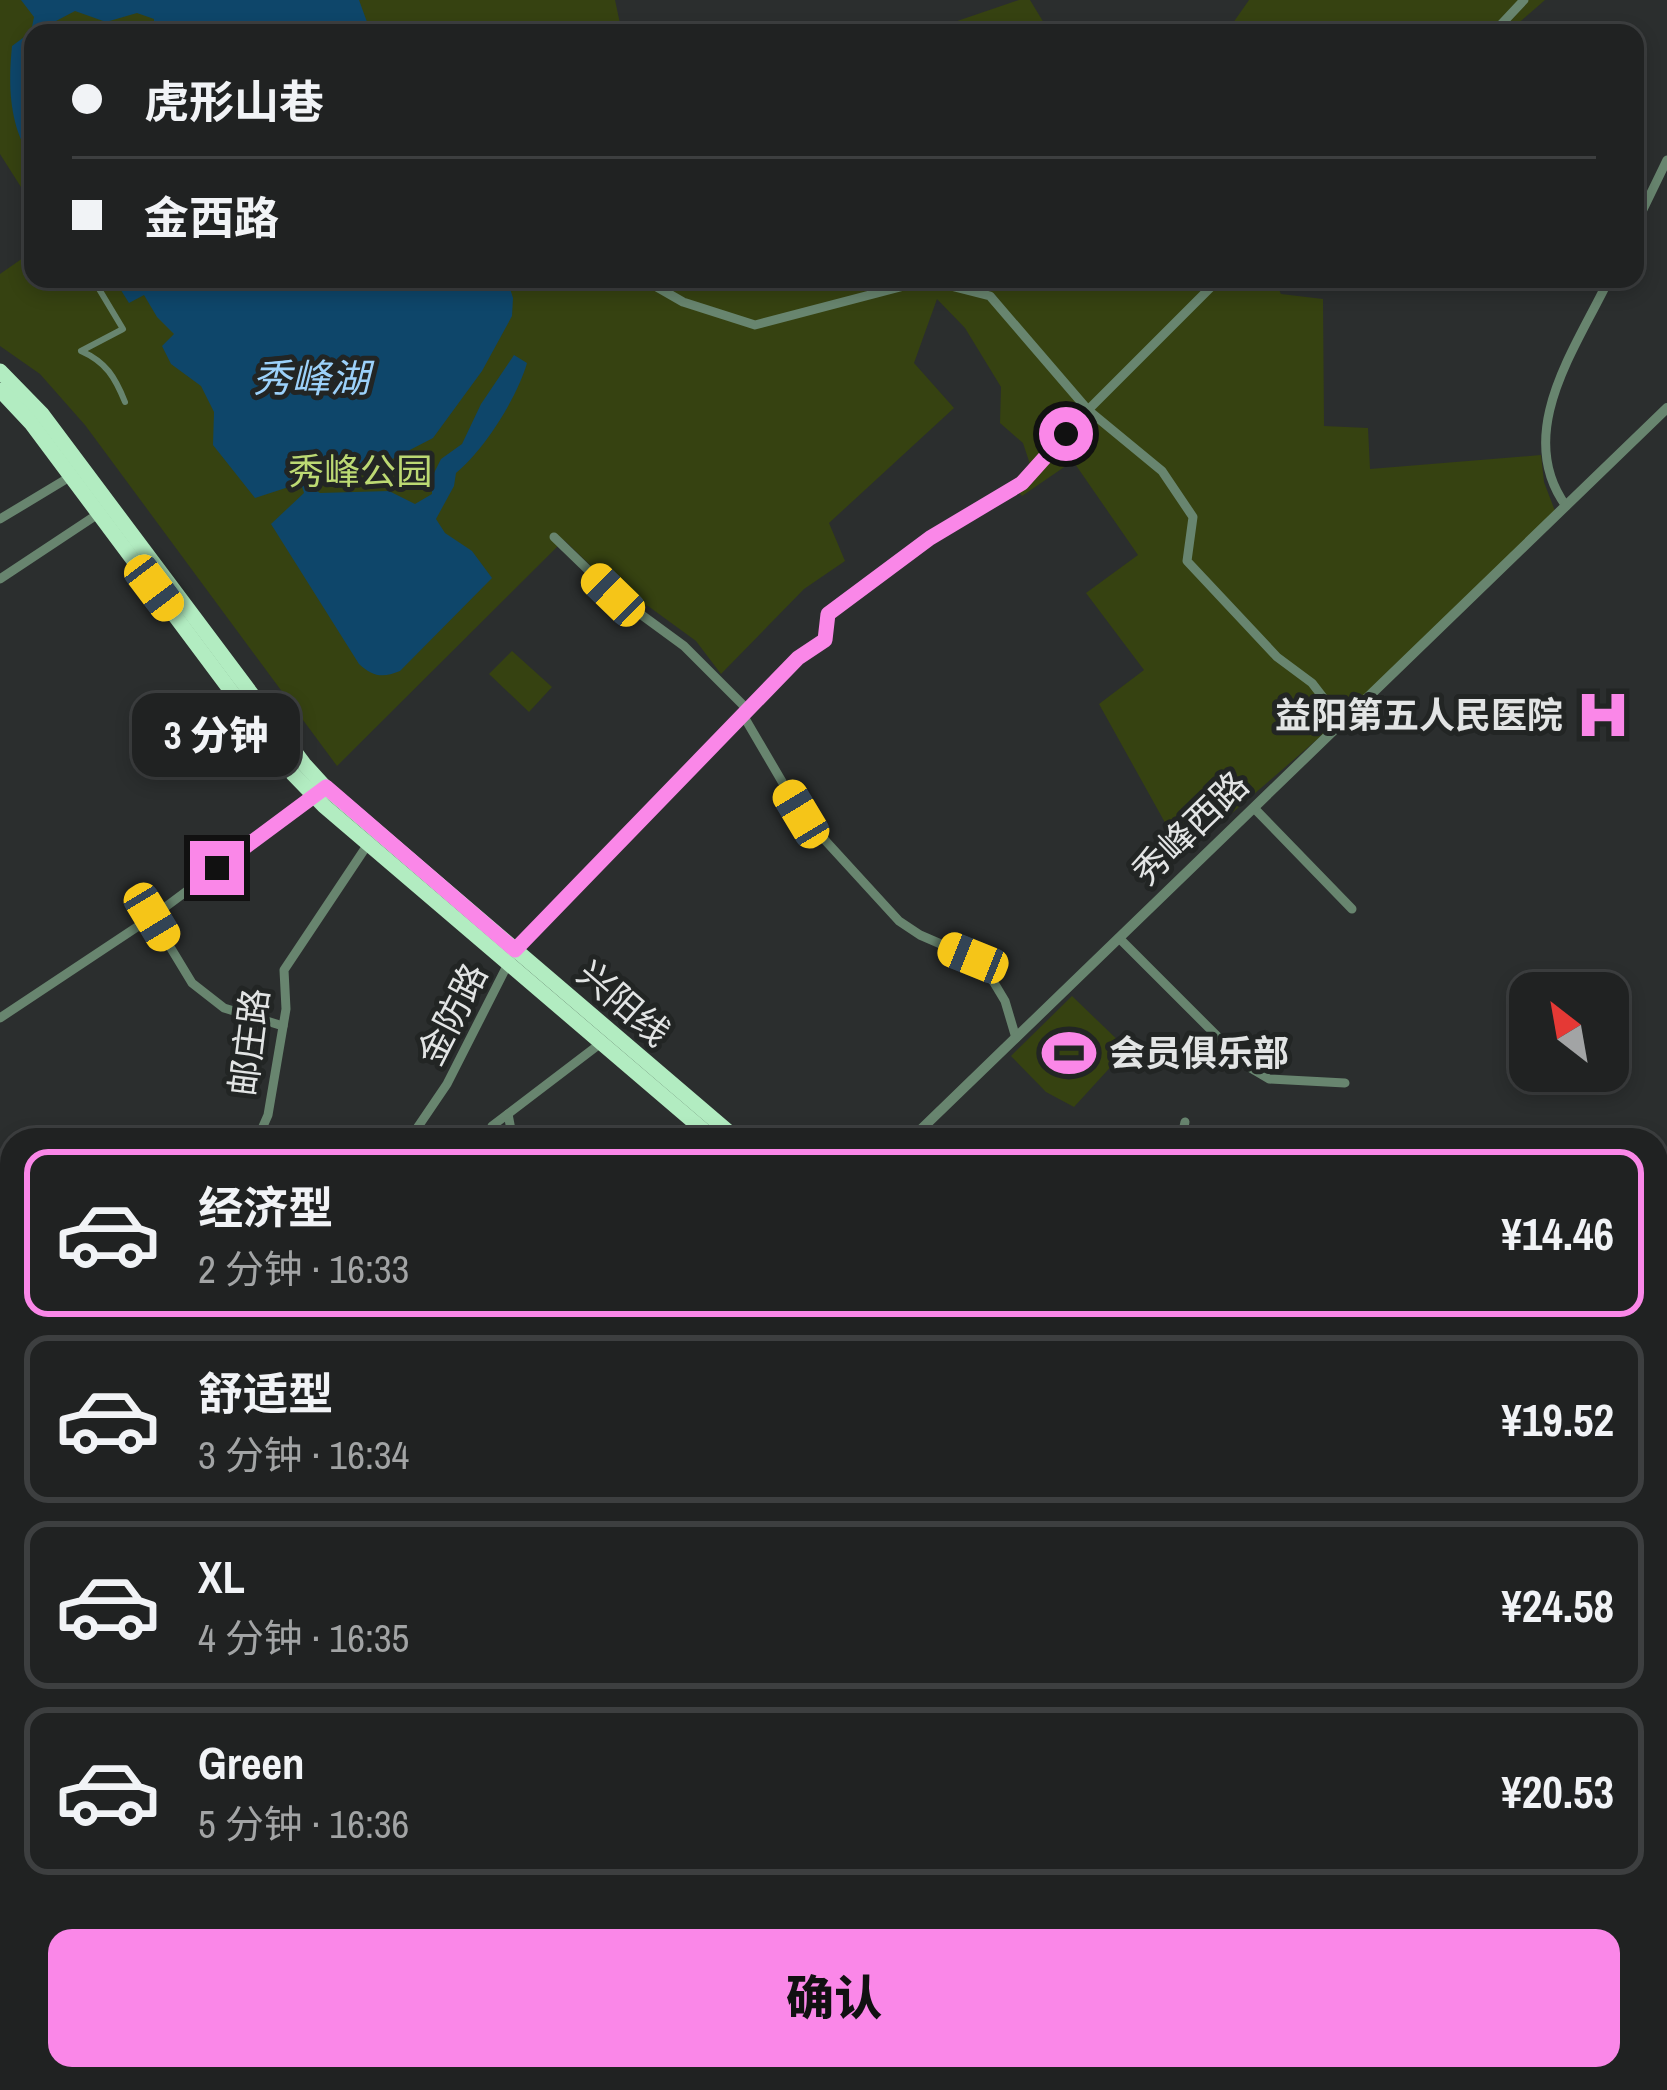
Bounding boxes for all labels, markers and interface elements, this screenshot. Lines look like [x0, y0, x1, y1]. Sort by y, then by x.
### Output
text: 虎形山巷 [144, 71, 324, 132]
text: 金西路 [144, 187, 279, 248]
water label: 秀峰湖 [252, 352, 375, 404]
route start [1039, 407, 1093, 461]
park label: 秀峰公园 [288, 447, 432, 495]
car [118, 548, 190, 628]
car [575, 557, 651, 633]
hospital icon: 益阳第五人民医院 [1574, 686, 1632, 744]
place label: 益阳第五人民医院 [1275, 691, 1563, 739]
callout: 3 分钟 [133, 694, 301, 778]
text: 3 分钟 [164, 709, 268, 761]
street label: 秀峰西路 [1122, 761, 1258, 895]
car [767, 774, 835, 854]
route end [190, 841, 244, 895]
car [118, 877, 186, 957]
car [933, 928, 1013, 988]
street label: 兴阳线 [567, 949, 681, 1057]
street label: 金防路 [406, 955, 498, 1073]
north arrow [1509, 972, 1629, 1092]
map controls [1509, 972, 1629, 1092]
street label: 邮庄路 [219, 985, 279, 1099]
sports icon: 会员俱乐部 [1040, 1024, 1098, 1082]
place label: 会员俱乐部 [1109, 1029, 1289, 1077]
text: 经济型 [198, 1177, 333, 1238]
icon: car [54, 1179, 162, 1287]
text: ¥14.46 [1501, 1203, 1614, 1264]
text: 2 分钟 · 16:33 [198, 1243, 409, 1295]
text: 舒适型 [198, 1363, 333, 1424]
icon: car [54, 1365, 162, 1473]
text: ¥19.52 [1501, 1389, 1614, 1450]
text: 3 分钟 · 16:34 [198, 1429, 409, 1481]
text: XL [198, 1546, 245, 1607]
icon: car [54, 1551, 162, 1659]
text: ¥24.58 [1501, 1575, 1614, 1636]
text: 4 分钟 · 16:35 [198, 1612, 409, 1664]
text: Green [198, 1732, 305, 1793]
icon: car [54, 1737, 162, 1845]
text: ¥20.53 [1501, 1761, 1614, 1822]
text: 5 分钟 · 16:36 [198, 1798, 409, 1850]
button: 确认 [48, 1929, 1620, 2067]

